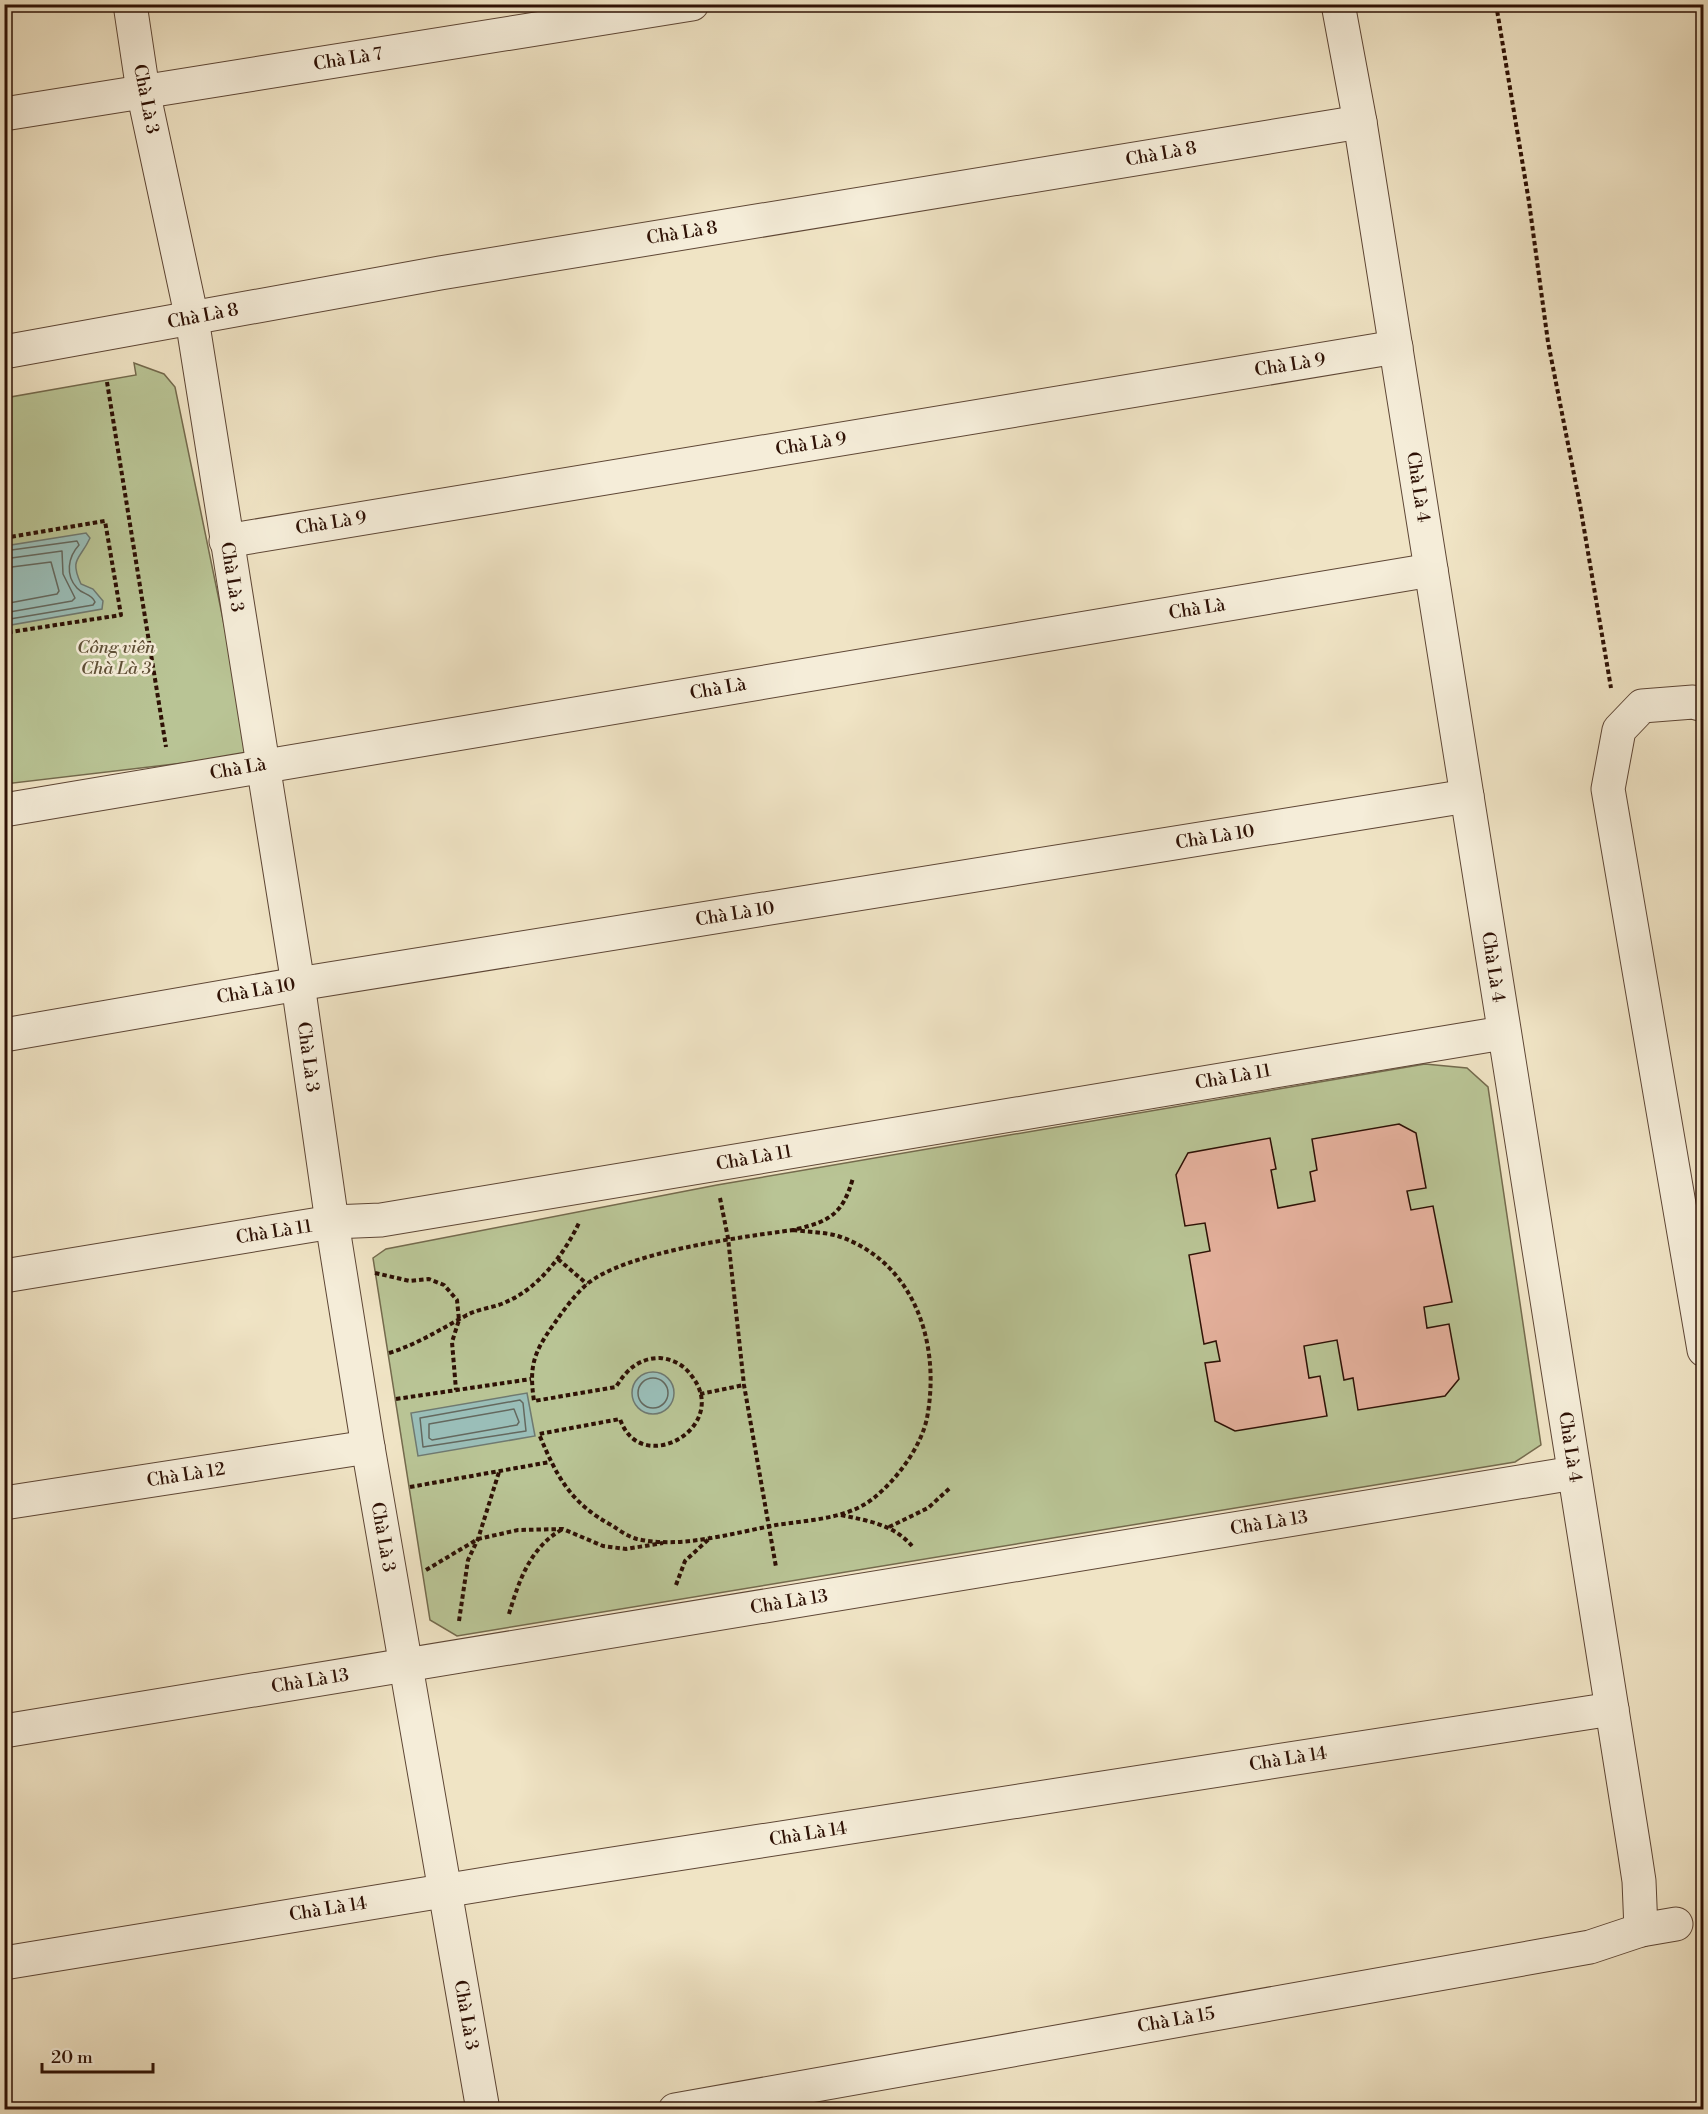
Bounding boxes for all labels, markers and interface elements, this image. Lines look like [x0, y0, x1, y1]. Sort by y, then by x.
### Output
street label: Chà Là 7 [312, 42, 384, 76]
street label: Chà Là 3 [128, 62, 164, 136]
street label: Chà Là 8 [1124, 136, 1198, 172]
street label: Chà Là 8 [645, 216, 719, 250]
street label: Chà Là 8 [166, 298, 240, 334]
street label: Chà Là 9 [1253, 348, 1327, 382]
street label: Chà Là 9 [774, 427, 848, 461]
street label: Chà Là 4 [1401, 450, 1435, 524]
street label: Chà Là 9 [294, 506, 368, 540]
street label: Chà Là 3 [215, 540, 249, 614]
street label: Chà Là [1167, 593, 1228, 625]
park label: Công viên Chà Là 3 [77, 636, 156, 680]
street label: Chà Là [688, 673, 749, 705]
street label: Chà Là [208, 753, 269, 785]
street label: Chà Là 10 [1174, 819, 1256, 855]
street label: Chà Là 10 [694, 896, 776, 932]
street label: Chà Là 4 [1476, 930, 1510, 1004]
street label: Chà Là 10 [215, 973, 297, 1009]
street label: Chà Là 3 [292, 1020, 324, 1094]
street label: Chà Là 11 [1193, 1059, 1273, 1095]
street label: Chà Là 11 [714, 1140, 794, 1176]
street label: Chà Là 11 [234, 1215, 314, 1249]
street label: Chà Là 4 [1553, 1410, 1587, 1484]
street label: Chà Là 12 [145, 1457, 227, 1493]
street label: Chà Là 3 [366, 1500, 400, 1574]
street label: Chà Là 13 [1229, 1506, 1310, 1540]
street label: Chà Là 13 [749, 1585, 830, 1619]
street label: Chà Là 13 [270, 1664, 351, 1698]
street label: Chà Là 14 [1247, 1741, 1329, 1776]
street label: Chà Là 14 [767, 1816, 849, 1851]
street label: Chà Là 14 [287, 1891, 369, 1926]
street label: Chà Là 3 [449, 1978, 483, 2052]
street label: Chà Là 15 [1135, 2002, 1217, 2038]
scale bar [42, 2036, 153, 2074]
text: 20 m [51, 2046, 93, 2069]

